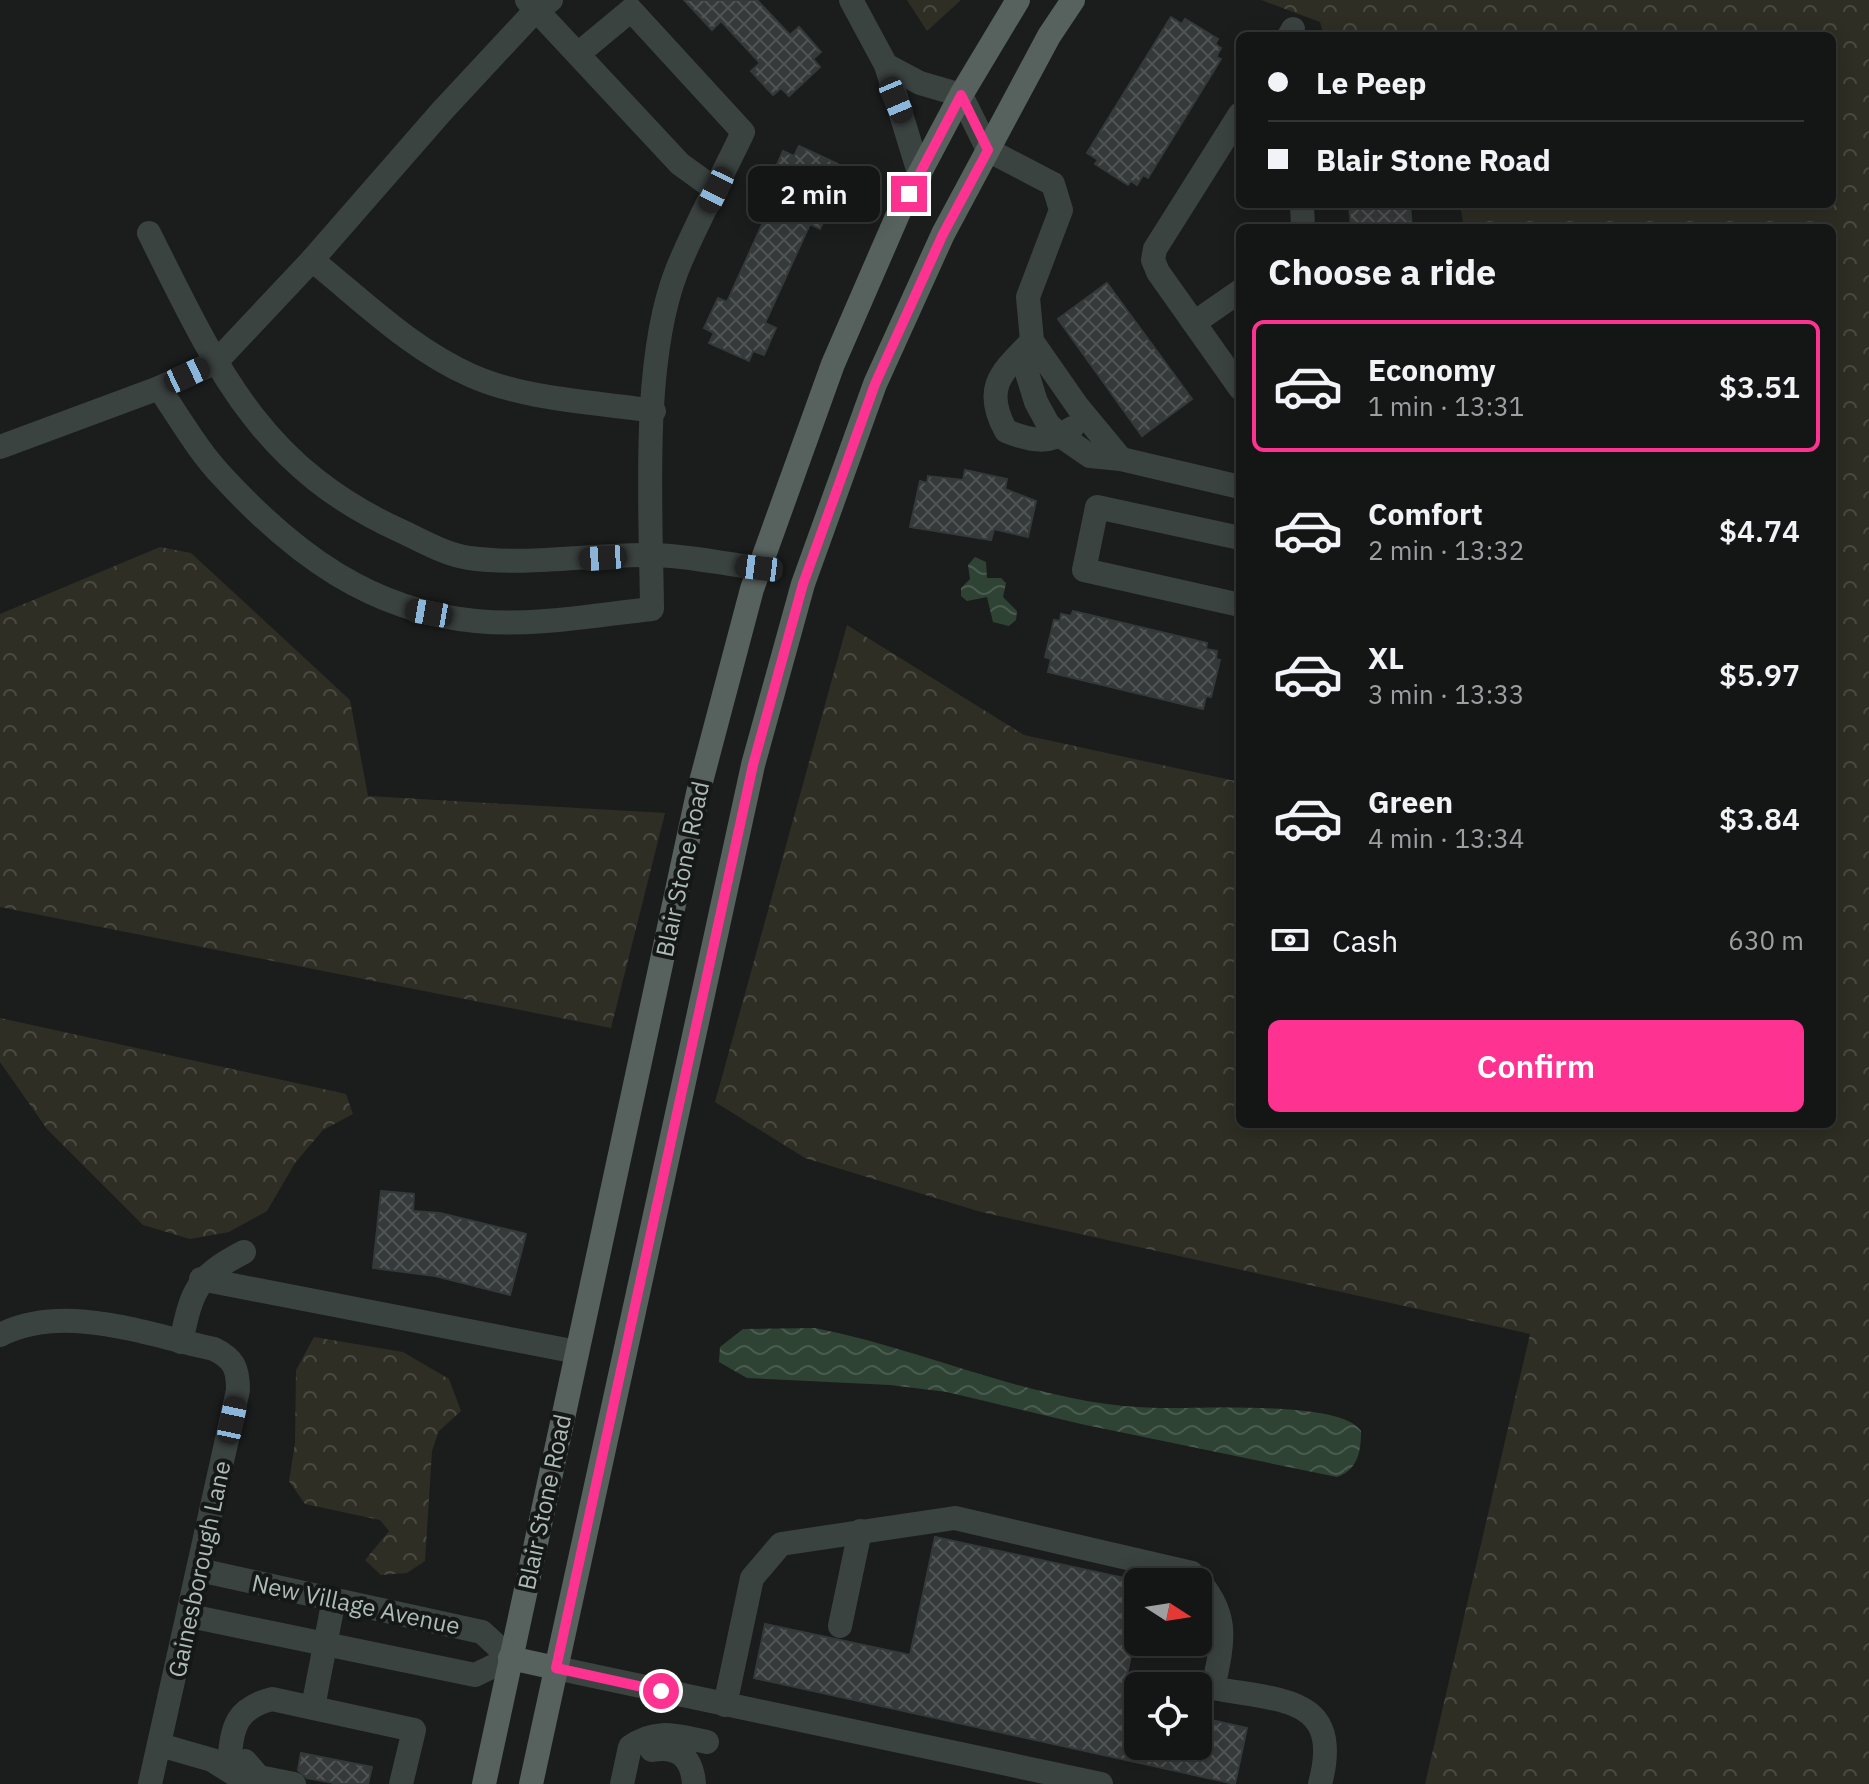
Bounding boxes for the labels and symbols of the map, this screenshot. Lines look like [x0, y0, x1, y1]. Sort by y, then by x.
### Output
car [876, 73, 916, 127]
car [695, 163, 737, 217]
callout: 2 min [749, 166, 881, 222]
route end [891, 176, 927, 212]
car [160, 354, 214, 396]
car [578, 544, 628, 572]
car [734, 553, 784, 583]
car [403, 597, 455, 629]
street label: Blair Stone Road [648, 778, 716, 960]
car [215, 1394, 249, 1446]
street label: Blair Stone Road [510, 1411, 578, 1593]
street label: Gainesborough Lane [160, 1458, 238, 1680]
street label: New Village Avenue [249, 1566, 463, 1642]
north arrow [1124, 1568, 1212, 1656]
route start [643, 1673, 679, 1709]

